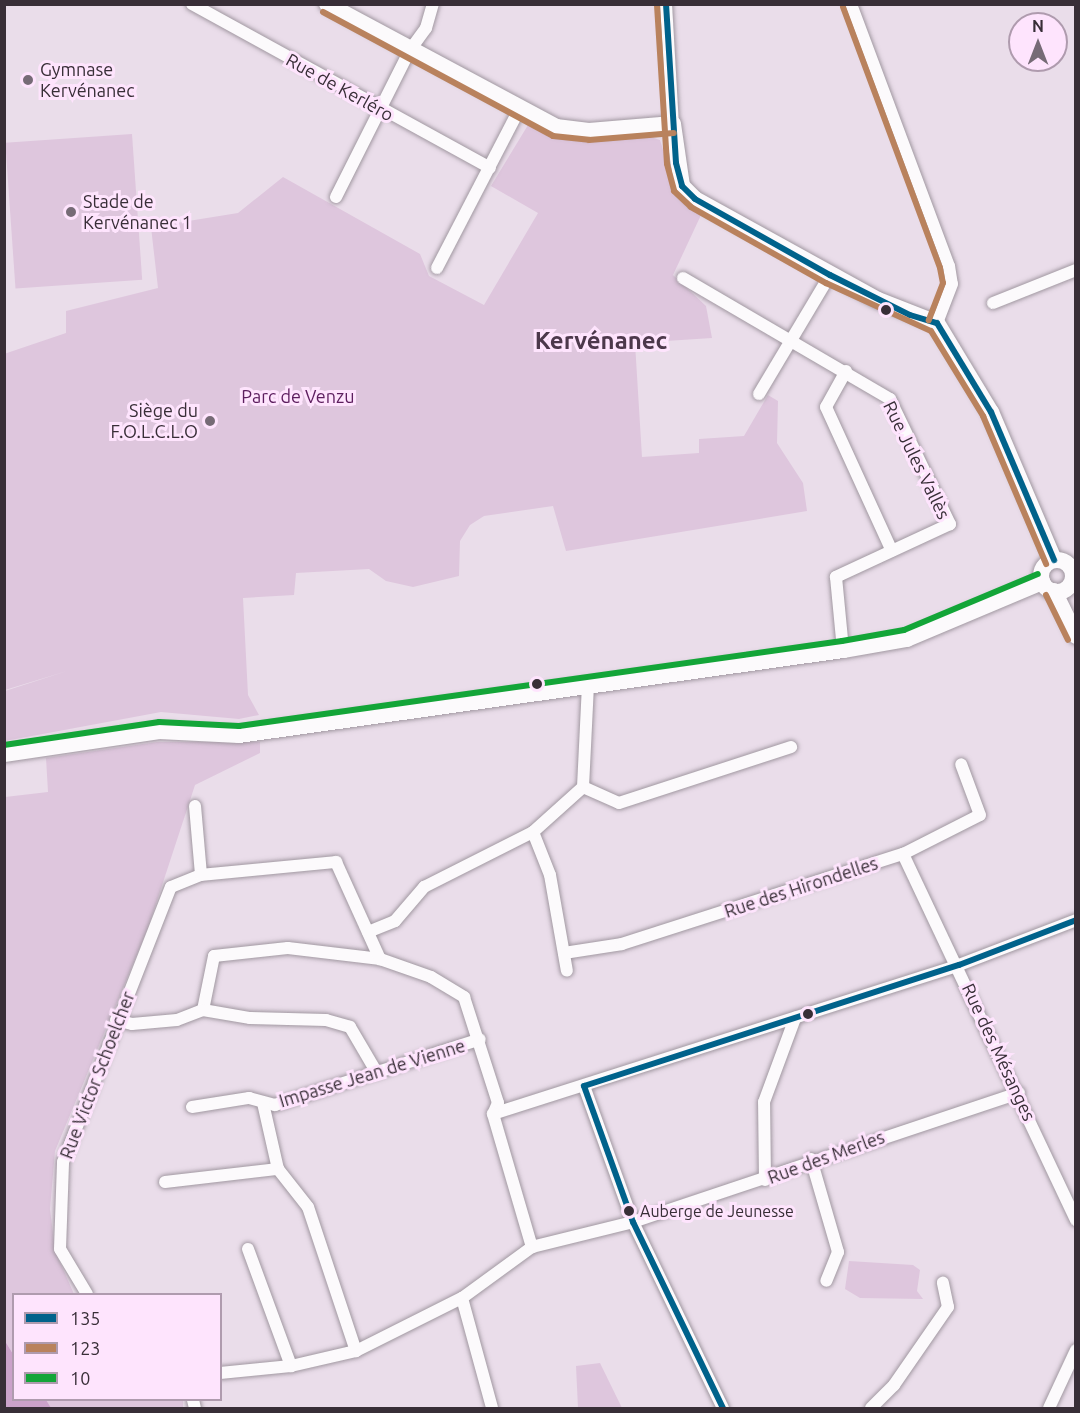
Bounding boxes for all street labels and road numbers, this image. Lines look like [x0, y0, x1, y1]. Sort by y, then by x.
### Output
street label: Rue de Kerléro [282, 49, 398, 125]
street label: Rue Jules Vallès [879, 397, 955, 523]
street label: Rue des Hirondelles [722, 852, 880, 922]
street label: Rue des Mésanges [958, 980, 1040, 1124]
street label: Rue Victor Schoelcher [55, 988, 139, 1162]
street label: Impasse Jean de Vienne [276, 1034, 468, 1112]
street label: Rue des Merles [765, 1126, 887, 1188]

